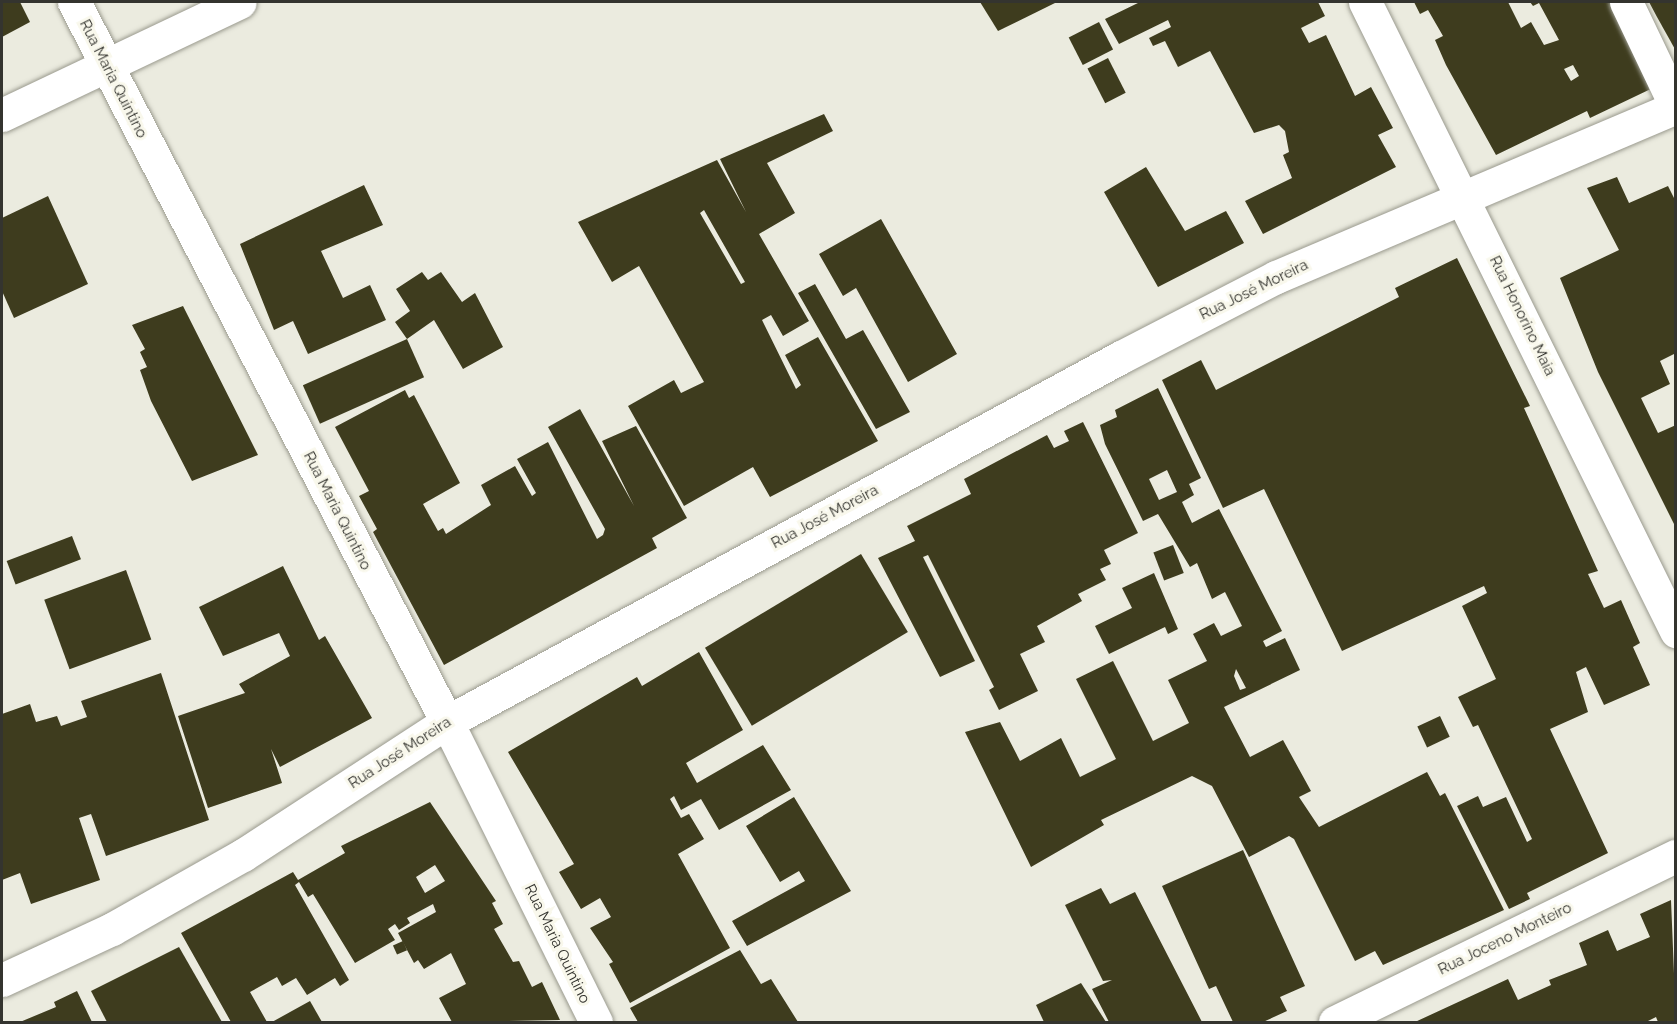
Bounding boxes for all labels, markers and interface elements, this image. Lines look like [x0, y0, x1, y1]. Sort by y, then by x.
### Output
street label: Rua Maria Quintino [75, 17, 151, 141]
street label: Rua Honorino Maia [1485, 253, 1559, 379]
street label: Rua José Moreira [1197, 256, 1311, 324]
street label: Rua Maria Quintino [299, 449, 375, 573]
street label: Rua José Moreira [768, 481, 882, 553]
street label: Rua José Moreira [345, 713, 455, 793]
street label: Rua Maria Quintino [520, 881, 594, 1007]
street label: Rua Joceno Monteiro [1435, 899, 1575, 979]

